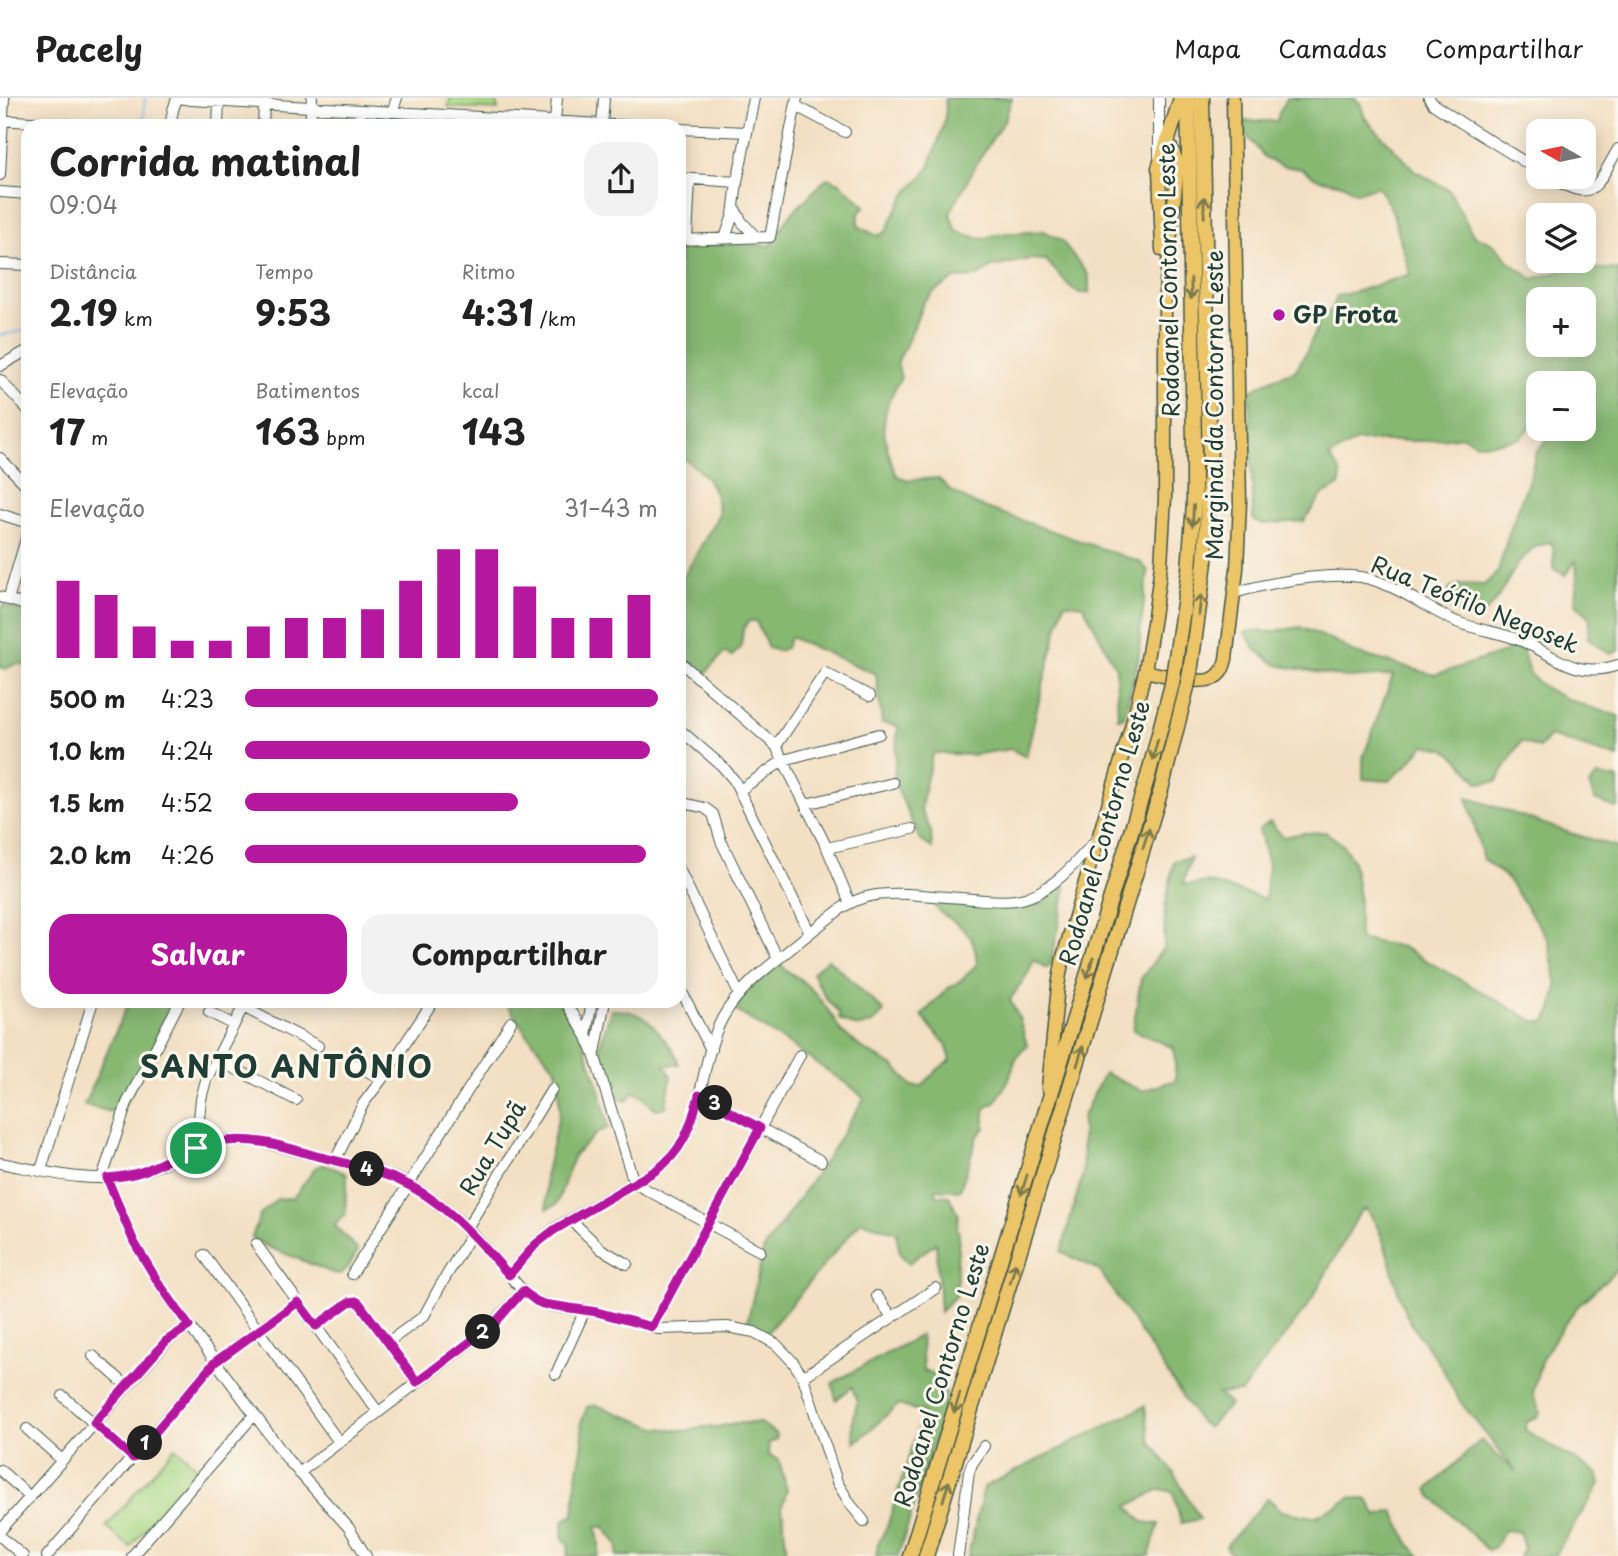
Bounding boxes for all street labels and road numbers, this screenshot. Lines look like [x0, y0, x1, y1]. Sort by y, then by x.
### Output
street label: Rodoanel Contorno Leste [1148, 142, 1187, 418]
street label: Marginal da Contorno Leste [1196, 250, 1231, 560]
street label: Rua Teófilo Negosek [1366, 546, 1585, 661]
street label: Rodoanel Contorno Leste [1049, 696, 1158, 970]
street label: Rua Tupã [450, 1093, 534, 1202]
street label: Rodoanel Contorno Leste [884, 1238, 997, 1511]

